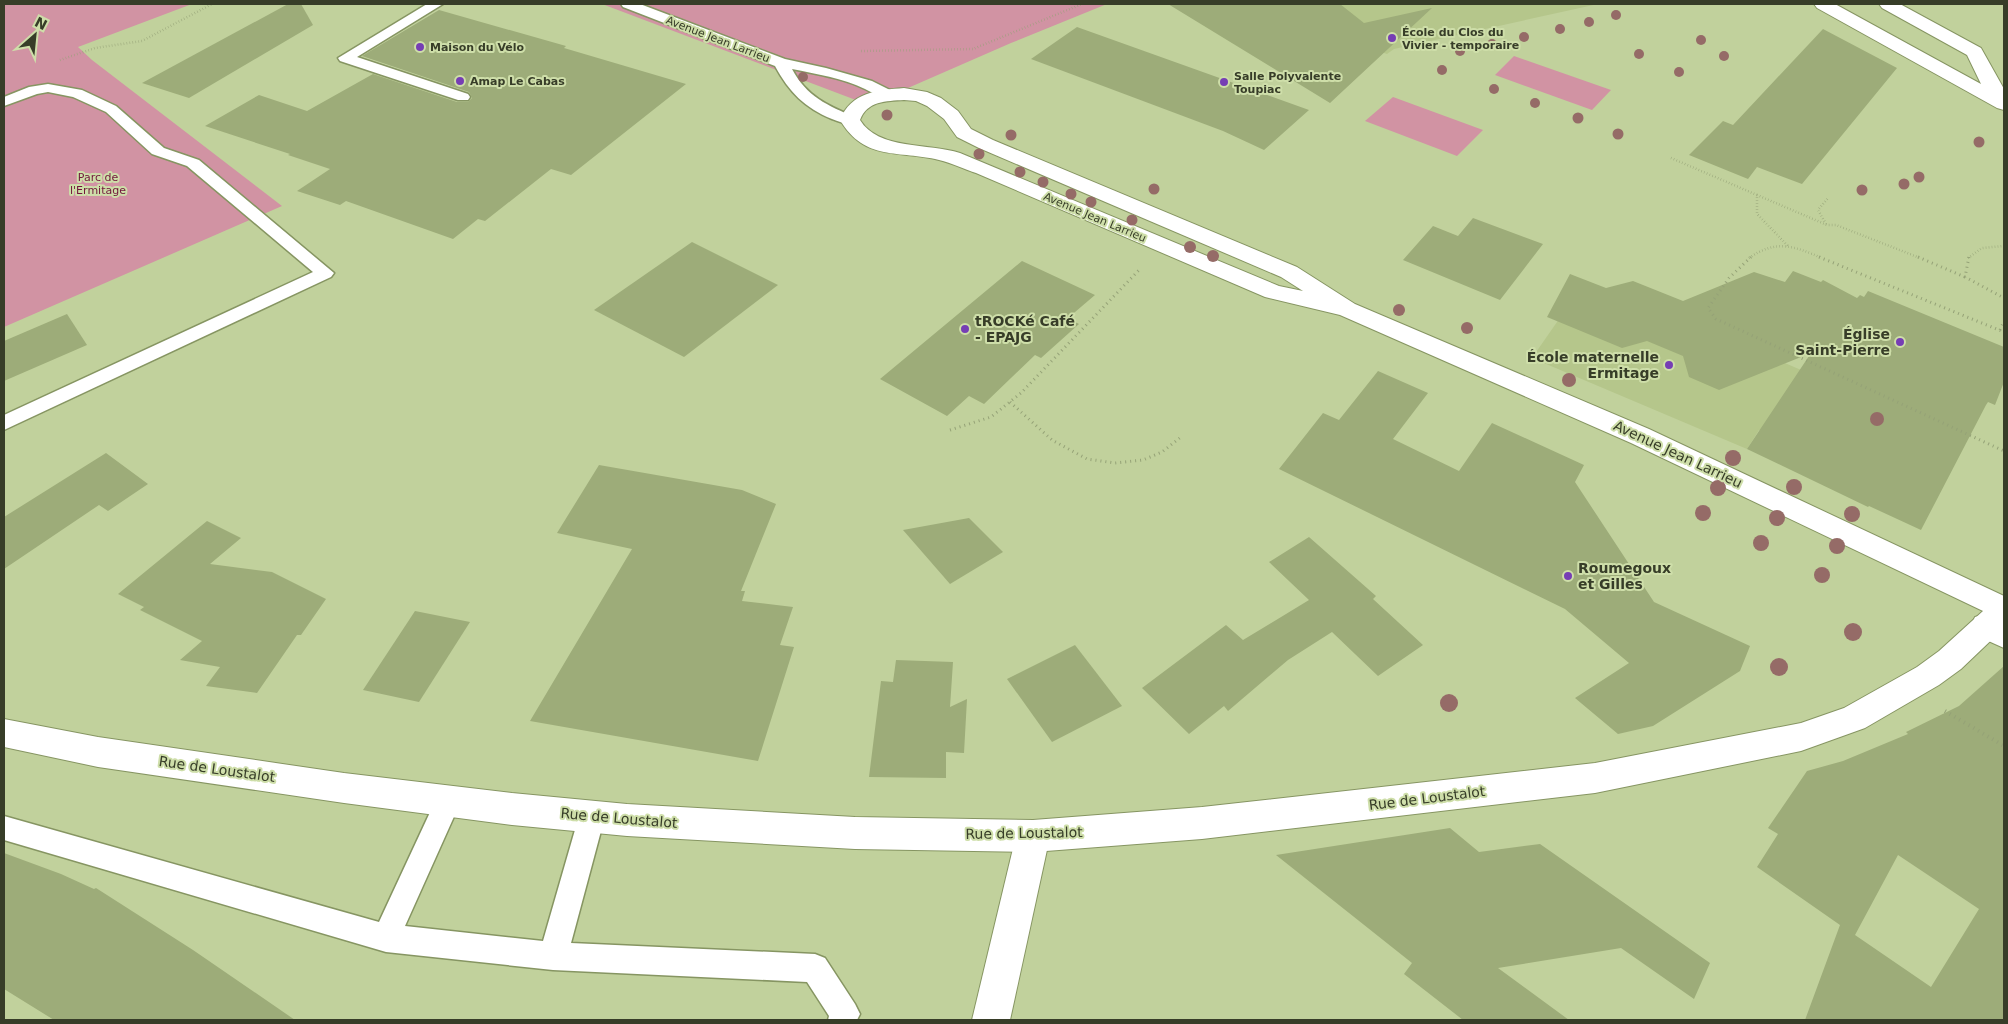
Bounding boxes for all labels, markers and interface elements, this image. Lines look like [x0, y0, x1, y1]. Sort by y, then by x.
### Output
north arrow [10, 10, 60, 60]
text: N [32, 14, 50, 33]
street label: Avenue Jean Larrieu [664, 14, 772, 65]
place label: École du Clos du Vivier - temporaire [1402, 26, 1519, 52]
marker: École du Clos du Vivier - temporaire [1386, 32, 1398, 44]
marker: Maison du Vélo [414, 41, 426, 53]
place label: Maison du Vélo [430, 41, 525, 54]
place label: Salle Polyvalente Toupiac [1234, 70, 1341, 96]
marker: Amap Le Cabas [454, 75, 466, 87]
place label: Amap Le Cabas [470, 75, 565, 88]
marker: Salle Polyvalente Toupiac [1218, 76, 1230, 88]
park label: Parc de l'Ermitage [70, 171, 126, 197]
street label: Avenue Jean Larrieu [1042, 190, 1148, 245]
place label: tROCKé Café - EPAJG [975, 313, 1075, 345]
marker: tROCKé Café - EPAJG [959, 323, 971, 335]
place label: Église Saint-Pierre [1795, 326, 1890, 358]
marker: Église Saint-Pierre [1894, 336, 1906, 348]
place label: École maternelle Ermitage [1527, 349, 1659, 381]
marker: École maternelle Ermitage [1663, 359, 1675, 371]
street label: Avenue Jean Larrieu [1611, 417, 1745, 491]
place label: Roumegoux et Gilles [1578, 560, 1671, 592]
marker: Roumegoux et Gilles [1562, 570, 1574, 582]
street label: Rue de Loustalot [158, 753, 277, 785]
street label: Rue de Loustalot [1368, 783, 1487, 813]
street label: Rue de Loustalot [560, 805, 679, 831]
street label: Rue de Loustalot [965, 824, 1083, 842]

